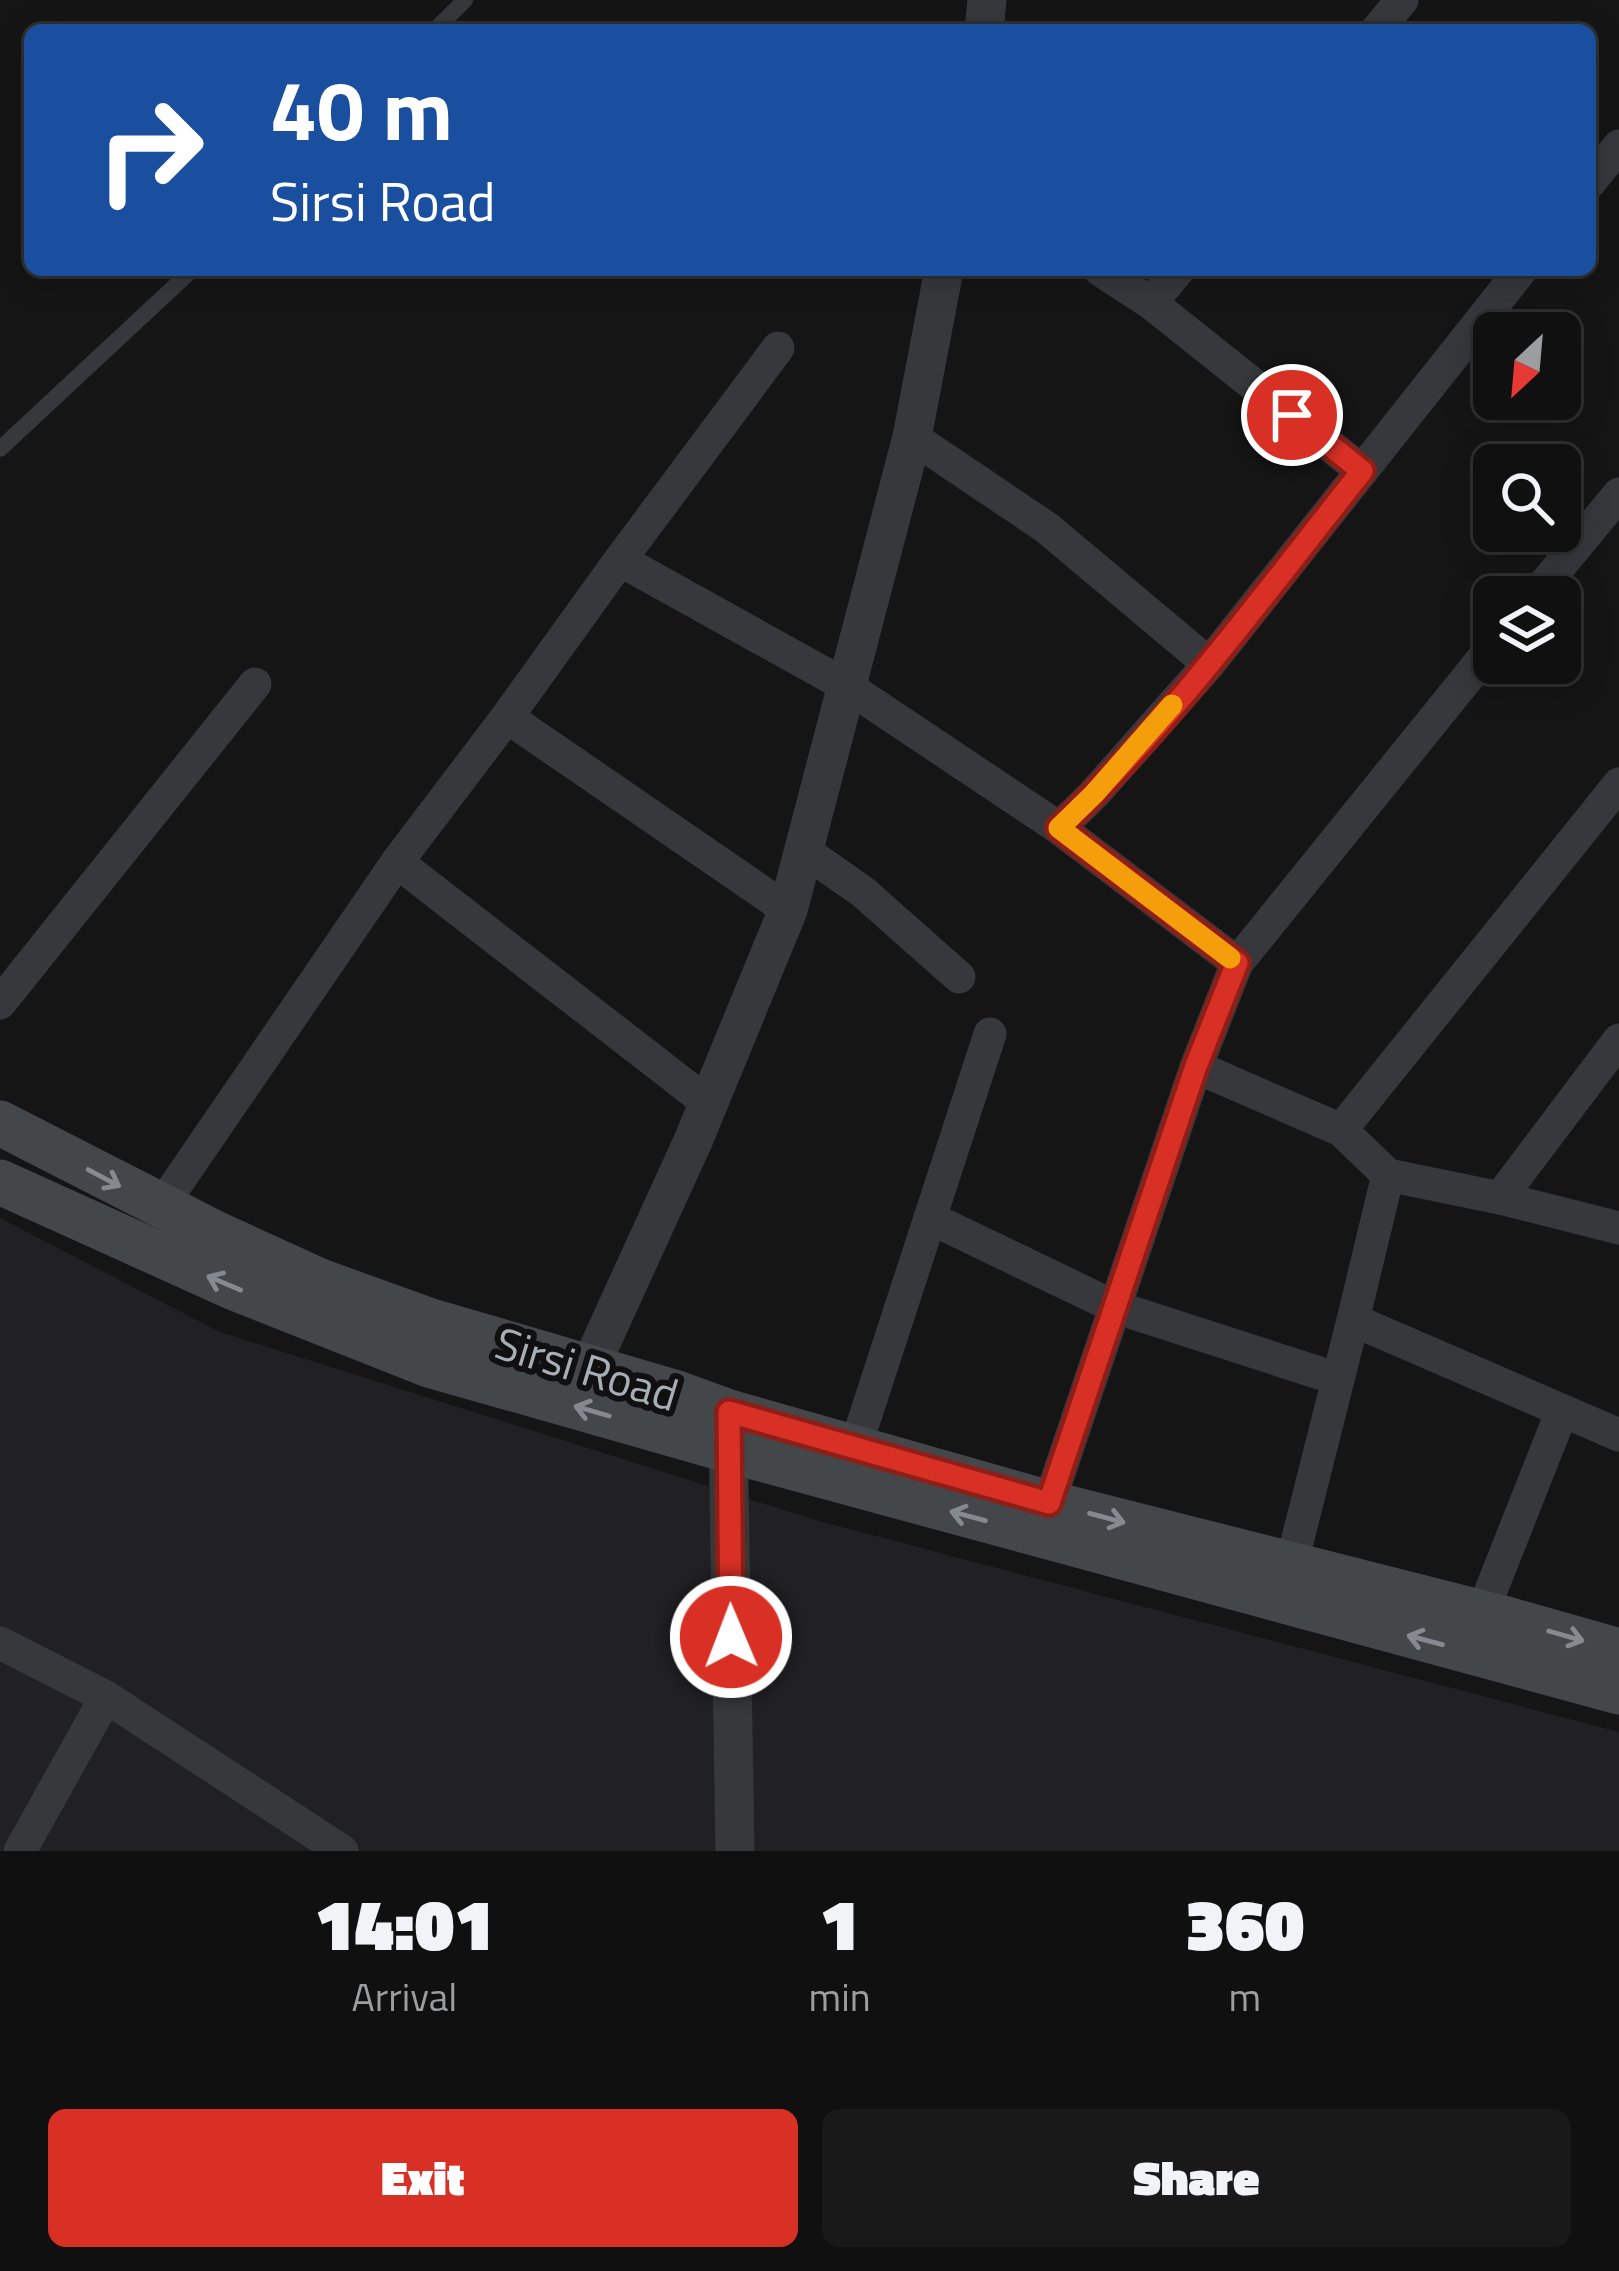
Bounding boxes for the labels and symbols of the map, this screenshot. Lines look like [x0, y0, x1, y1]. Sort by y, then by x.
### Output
north arrow [1473, 312, 1581, 420]
pin [1241, 364, 1343, 466]
one-way arrow [85, 1167, 121, 1190]
one-way arrow [207, 1270, 243, 1292]
street label: Sirsi Road [487, 1308, 687, 1428]
one-way arrow [574, 1399, 612, 1421]
one-way arrow [949, 1503, 987, 1525]
one-way arrow [1087, 1508, 1125, 1530]
position arrow [668, 1574, 794, 1700]
one-way arrow [1546, 1626, 1584, 1648]
one-way arrow [1407, 1628, 1445, 1650]

